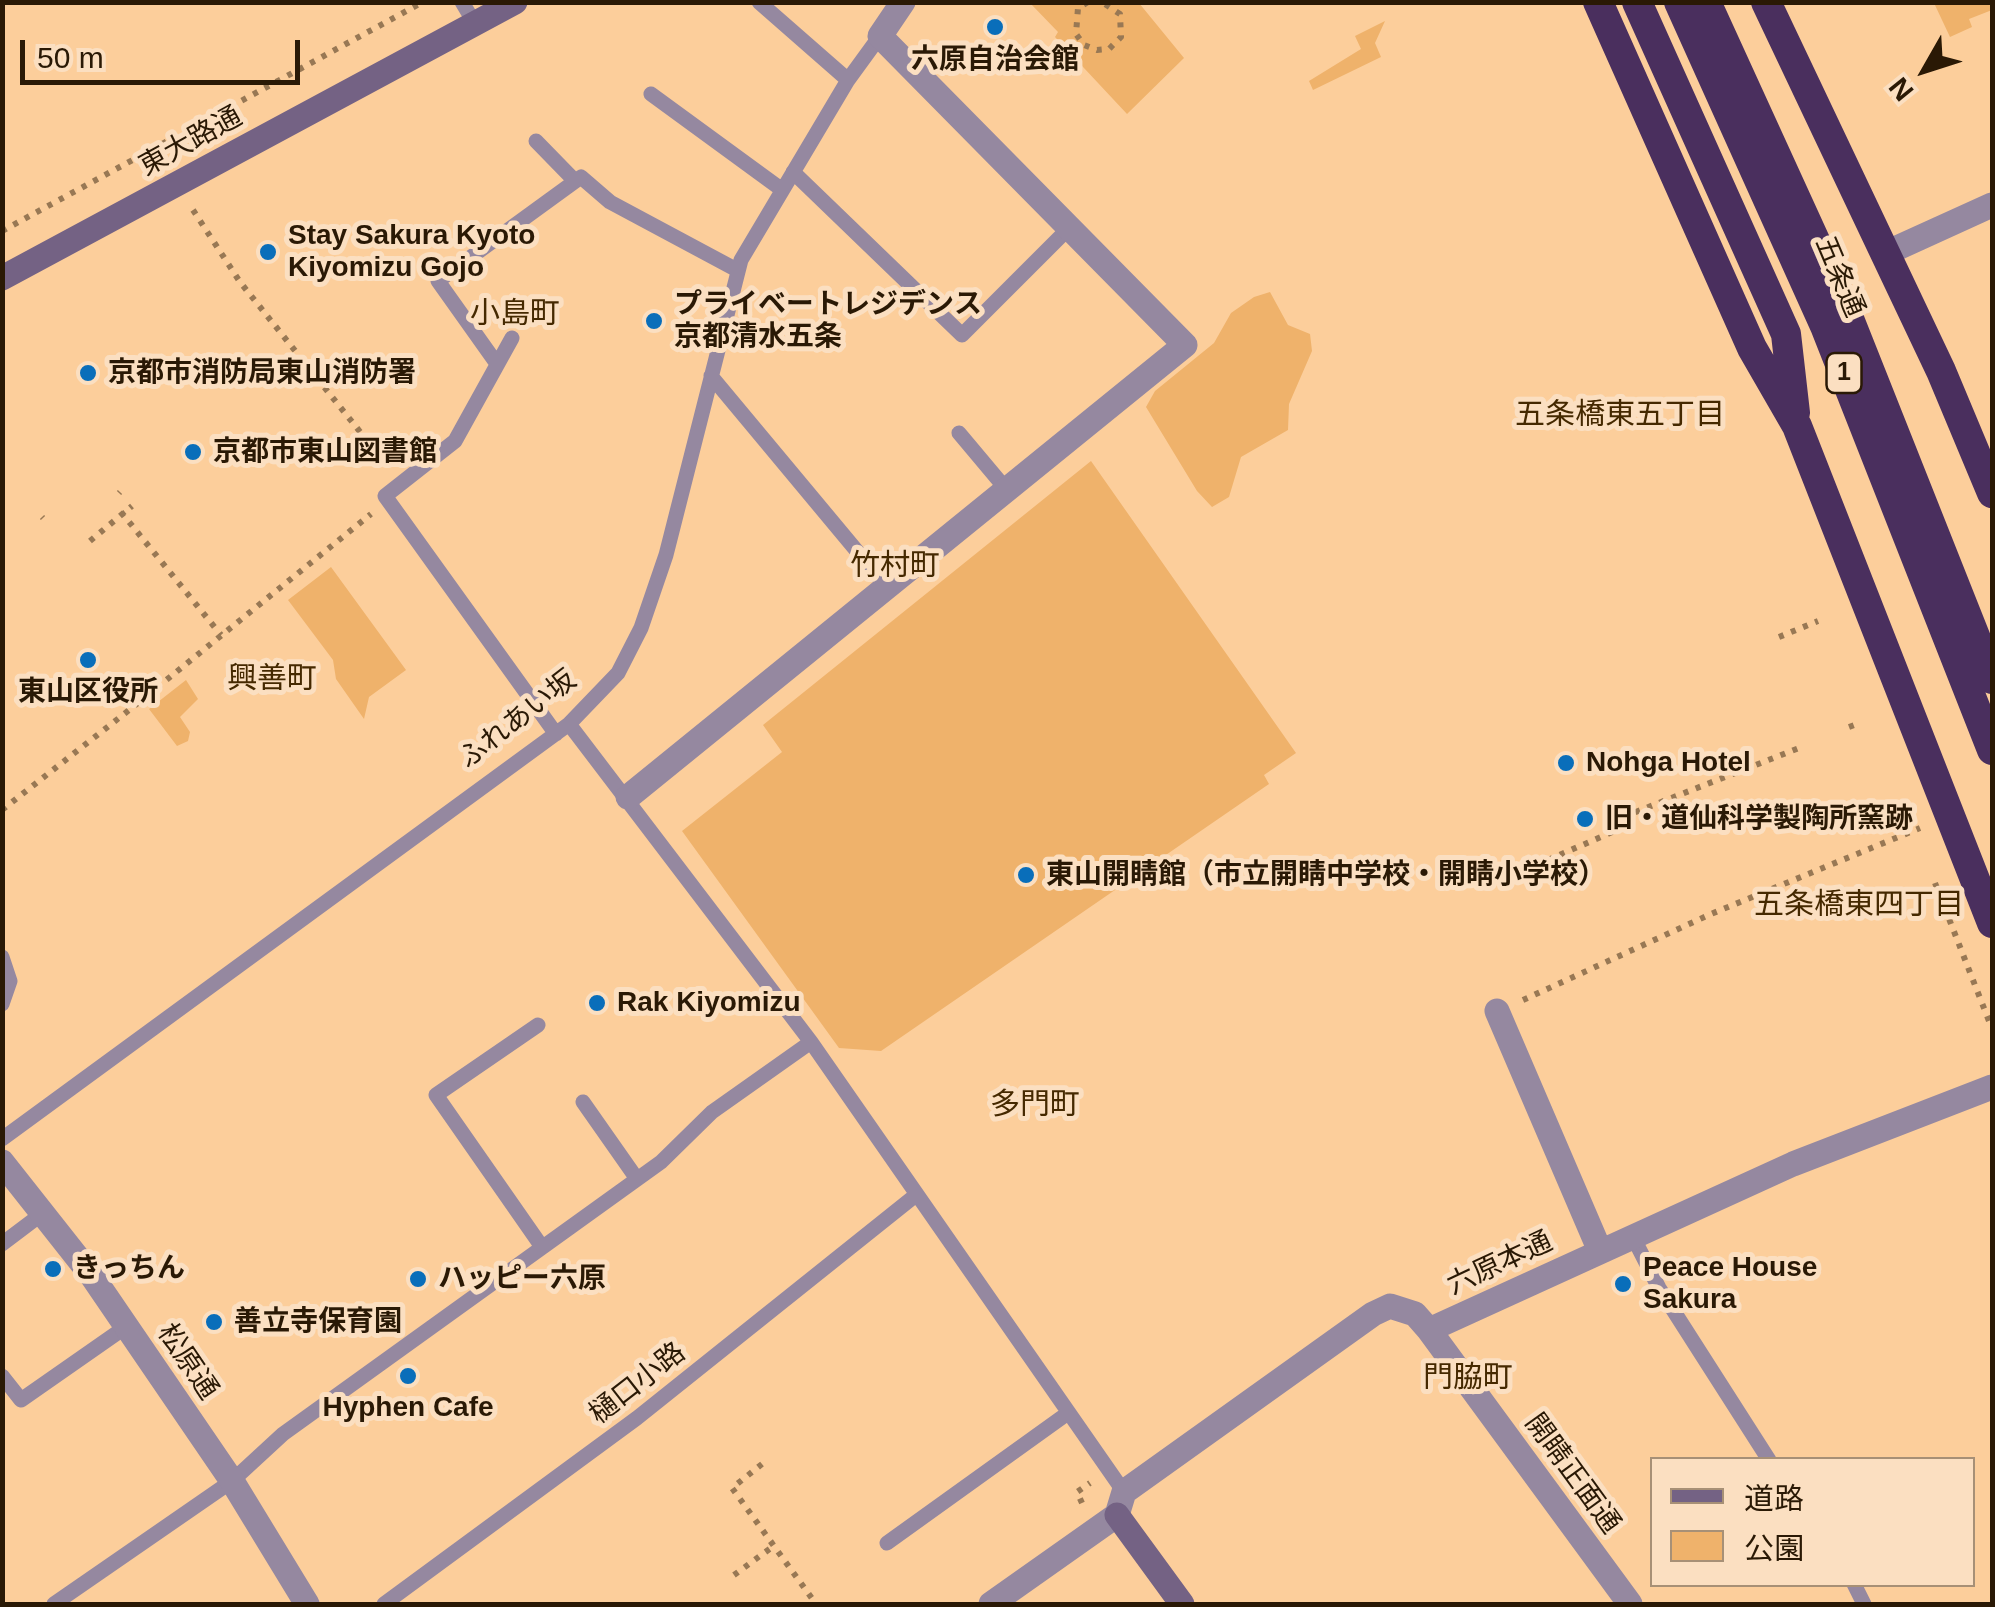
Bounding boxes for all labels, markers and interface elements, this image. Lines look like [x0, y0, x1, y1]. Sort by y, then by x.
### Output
marker: 六原自治会館 [984, 16, 1006, 38]
scale bar [25, 20, 305, 82]
north arrow [1875, 20, 1975, 120]
text: 50 m [37, 41, 104, 74]
place label: 六原自治会館 [911, 43, 1079, 77]
text: N [1883, 72, 1920, 107]
street label: 東大路通 [134, 100, 248, 184]
place label: Stay Sakura Kyoto Kiyomizu Gojo [288, 219, 535, 285]
street label: 五条通 [1807, 232, 1871, 322]
marker: Stay Sakura Kyoto Kiyomizu Gojo [257, 241, 279, 263]
place label: プライベートレジデンス 京都清水五条 [674, 288, 982, 354]
district label: 小島町 [470, 297, 560, 333]
marker: プライベートレジデンス 京都清水五条 [643, 310, 665, 332]
road number: 1 [1826, 353, 1862, 393]
place label: 京都市消防局東山消防署 [108, 356, 416, 390]
marker: 京都市消防局東山消防署 [77, 362, 99, 384]
district label: 五条橋東五丁目 [1515, 398, 1725, 434]
place label: 京都市東山図書館 [213, 435, 437, 469]
marker: 京都市東山図書館 [182, 441, 204, 463]
district label: 竹村町 [850, 549, 940, 585]
marker: 東山区役所 [77, 649, 99, 671]
district label: 興善町 [227, 662, 317, 698]
street label: ふれあい坂 [452, 664, 584, 776]
place label: 東山区役所 [18, 675, 158, 709]
place label: Nohga Hotel [1586, 746, 1751, 780]
marker: Nohga Hotel [1555, 752, 1577, 774]
place label: 旧・道仙科学製陶所窯跡 [1605, 802, 1913, 836]
marker: 旧・道仙科学製陶所窯跡 [1574, 808, 1596, 830]
place label: 東山開睛館（市立開睛中学校・開睛小学校） [1046, 858, 1606, 892]
marker: 東山開睛館（市立開睛中学校・開睛小学校） [1015, 864, 1037, 886]
district label: 五条橋東四丁目 [1754, 888, 1964, 924]
place label: Rak Kiyomizu [617, 986, 801, 1020]
marker: Rak Kiyomizu [586, 992, 608, 1014]
district label: 多門町 [990, 1088, 1080, 1124]
street label: 六原本通 [1442, 1225, 1558, 1303]
place label: Peace House Sakura [1643, 1251, 1817, 1317]
place label: きっちん [73, 1252, 185, 1286]
marker: きっちん [42, 1258, 64, 1280]
place label: ハッピー六原 [438, 1262, 606, 1296]
marker: ハッピー六原 [407, 1268, 429, 1290]
marker: Peace House Sakura [1612, 1273, 1634, 1295]
place label: 善立寺保育園 [234, 1305, 402, 1339]
marker: 善立寺保育園 [203, 1311, 225, 1333]
street label: 松原通 [150, 1318, 224, 1406]
street label: 樋口小路 [584, 1336, 692, 1432]
district label: 門脇町 [1423, 1361, 1513, 1397]
marker: Hyphen Cafe [397, 1365, 419, 1387]
place label: Hyphen Cafe [322, 1391, 494, 1425]
street label: 開睛正面通 [1517, 1407, 1627, 1541]
legend [1650, 1457, 1975, 1587]
text: 道路 [1744, 1482, 1804, 1515]
text: 公園 [1744, 1532, 1804, 1565]

